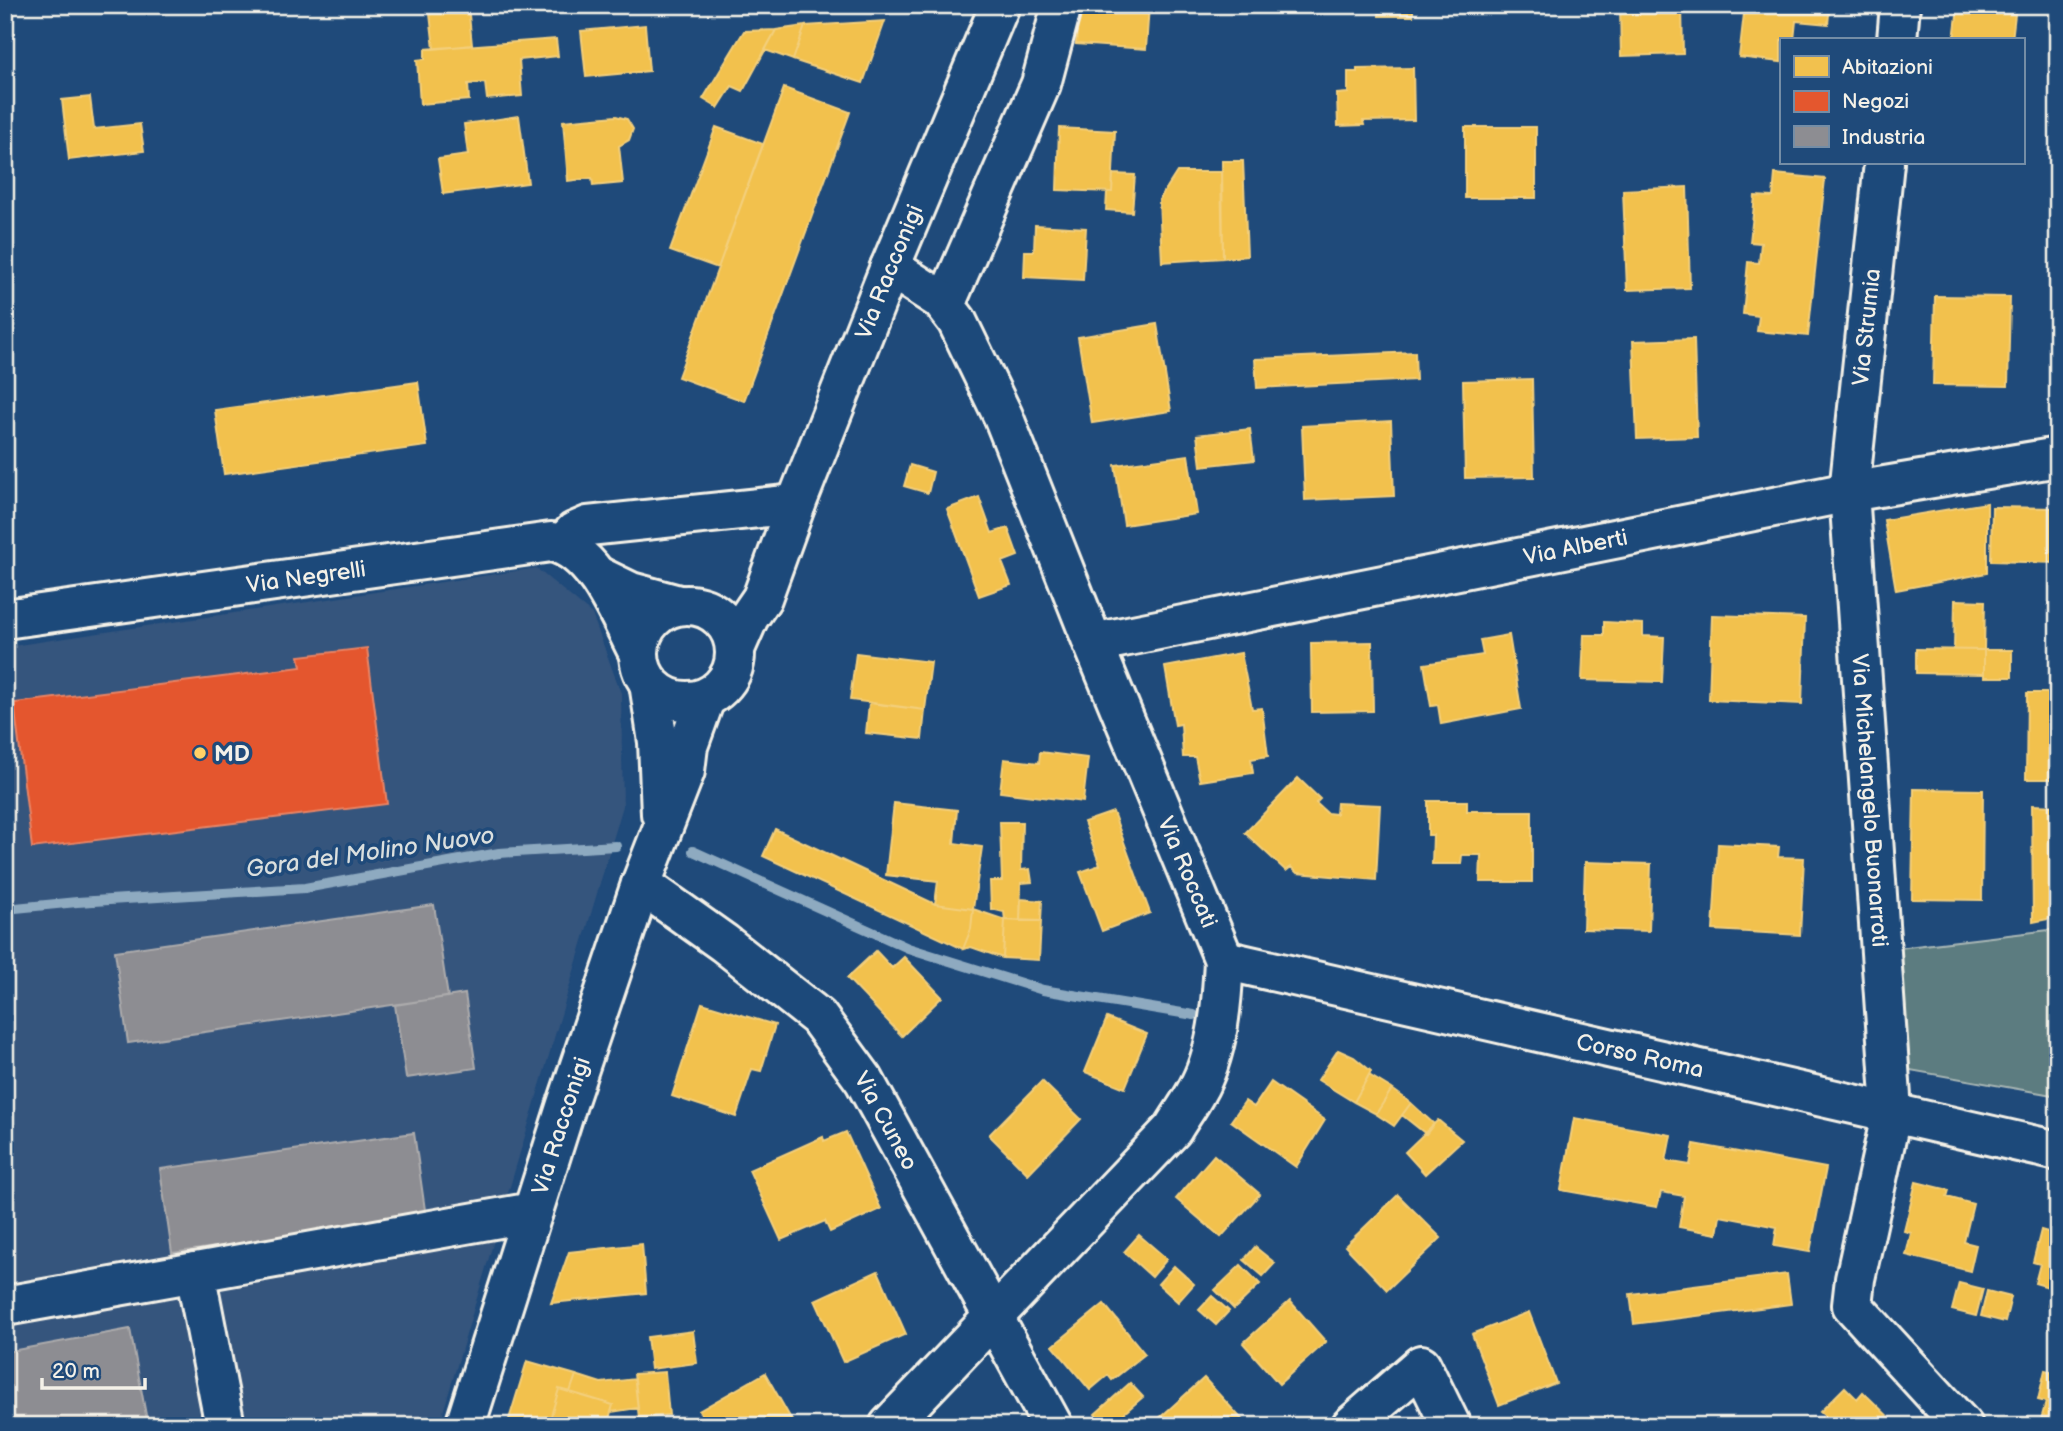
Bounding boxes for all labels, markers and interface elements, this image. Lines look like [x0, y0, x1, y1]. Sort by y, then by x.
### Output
legend [1780, 38, 2024, 164]
text: Abitazioni [1842, 55, 1933, 80]
text: Negozi [1842, 89, 1909, 114]
text: Industria [1842, 125, 1925, 150]
street label: Via Racconigi [850, 201, 930, 343]
street label: Via Strumia [1847, 267, 1887, 387]
street label: Via Alberti [1521, 524, 1630, 572]
street label: Via Negrelli [245, 555, 368, 600]
street label: Via Michelangelo Buonarroti [1845, 653, 1894, 948]
place label: MD [214, 740, 250, 768]
marker: MD [192, 745, 208, 761]
street label: Via Roccati [1151, 813, 1223, 932]
water label: Gora del Molino Nuovo [244, 821, 496, 884]
street label: Corso Roma [1574, 1028, 1706, 1084]
street label: Via Racconigi [526, 1054, 597, 1198]
street label: Via Cuneo [848, 1066, 924, 1175]
scale bar [42, 1347, 145, 1391]
text: 20 m [52, 1359, 100, 1384]

